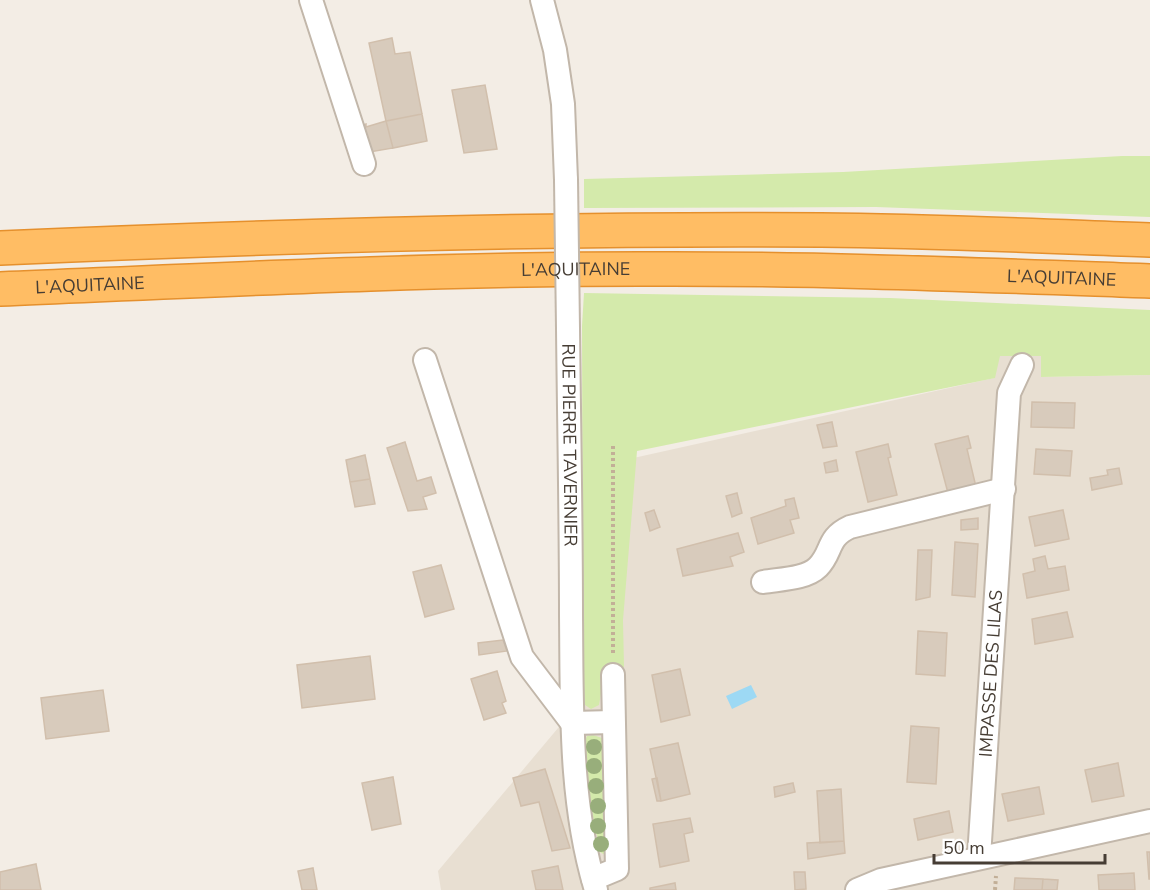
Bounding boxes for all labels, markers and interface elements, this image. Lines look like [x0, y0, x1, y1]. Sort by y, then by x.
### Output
street label: L'AQUITAINE [521, 257, 630, 282]
street label: L'AQUITAINE [1007, 264, 1117, 292]
street label: L'AQUITAINE [35, 271, 145, 299]
street label: RUE PIERRE TAVERNIER [556, 343, 583, 547]
street label: IMPASSE DES LILAS [973, 589, 1008, 758]
scale bar [934, 827, 1105, 865]
text: 50 m [943, 836, 985, 860]

